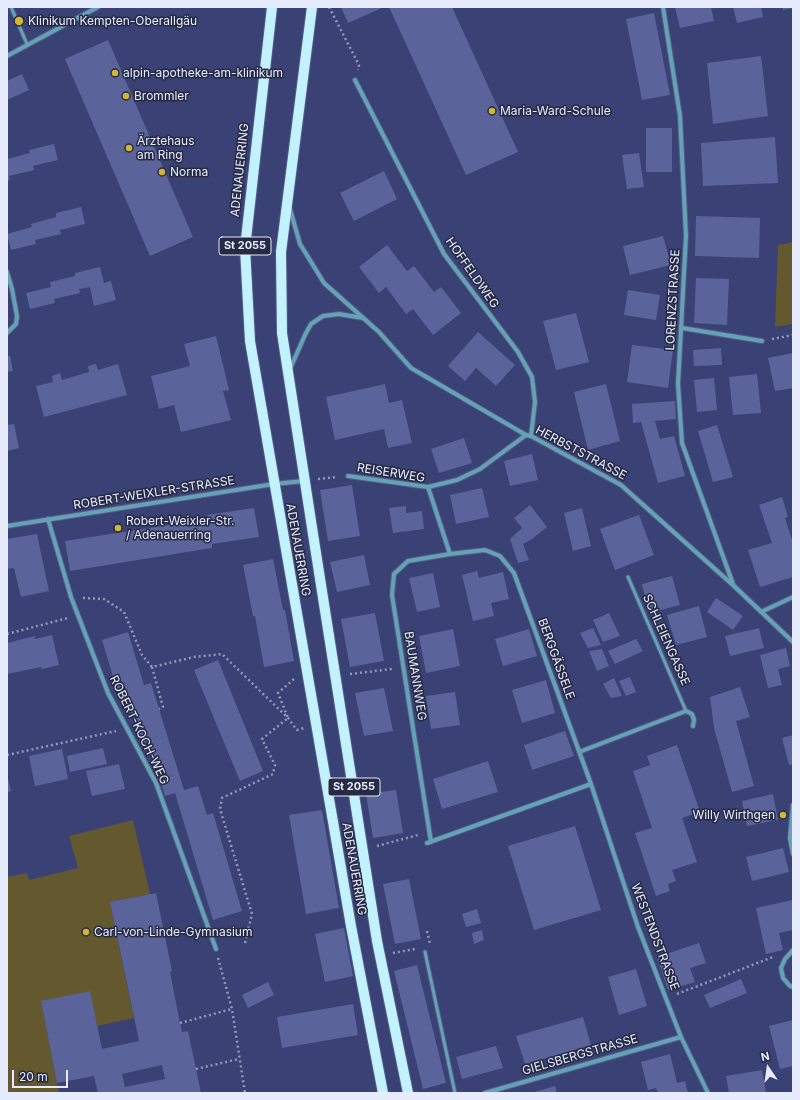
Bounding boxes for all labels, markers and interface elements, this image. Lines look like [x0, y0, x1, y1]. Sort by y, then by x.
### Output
place label: Klinikum Kempten-Oberallgäu [28, 14, 197, 28]
marker: Klinikum Kempten-Oberallgäu [13, 15, 25, 27]
place label: alpin-apotheke-am-klinikum [123, 66, 283, 80]
marker: alpin-apotheke-am-klinikum [110, 68, 120, 78]
place label: Brommler [134, 89, 189, 103]
marker: Brommler [121, 91, 131, 101]
place label: Maria-Ward-Schule [500, 104, 611, 118]
marker: Maria-Ward-Schule [487, 106, 497, 116]
street label: ADENAUERRING [228, 122, 252, 218]
place label: Ärztehaus am Ring [137, 134, 194, 162]
marker: Ärztehaus am Ring [124, 143, 134, 153]
place label: Norma [170, 165, 208, 179]
marker: Norma [157, 167, 167, 177]
street label: HOFFELDWEG [442, 235, 502, 311]
road number: St 2055 [219, 237, 271, 255]
street label: LORENZSTRASSE [663, 249, 683, 351]
street label: HERBSTSTRASSE [533, 423, 629, 483]
street label: REISERWEG [356, 461, 426, 485]
street label: ROBERT-WEIXLER-STRASSE [72, 473, 236, 513]
street label: ADENAUERRING [283, 502, 313, 598]
place label: Robert-Weixler-Str. / Adenauerring [126, 514, 234, 542]
marker: Robert-Weixler-Str. / Adenauerring [113, 523, 123, 533]
street label: SCHLEIENGASSE [639, 592, 693, 688]
street label: BERGGÄSSELE [535, 616, 577, 702]
street label: BAUMANNWEG [401, 630, 429, 722]
street label: ROBERT-KOCH-WEG [106, 673, 172, 787]
road number: St 2055 [328, 778, 380, 796]
place label: Willy Wirthgen [692, 808, 775, 822]
marker: Willy Wirthgen [778, 810, 788, 820]
street label: ADENAUERRING [339, 821, 369, 917]
street label: WESTENDSTRASSE [628, 881, 682, 993]
place label: Carl-von-Linde-Gymnasium [94, 925, 252, 939]
marker: Carl-von-Linde-Gymnasium [81, 927, 91, 937]
street label: GIELSBERGSTRASSE [520, 1032, 640, 1078]
north arrow [748, 1048, 788, 1088]
text: N [760, 1049, 771, 1064]
scale bar [14, 1062, 70, 1088]
text: 20 m [19, 1069, 48, 1084]

